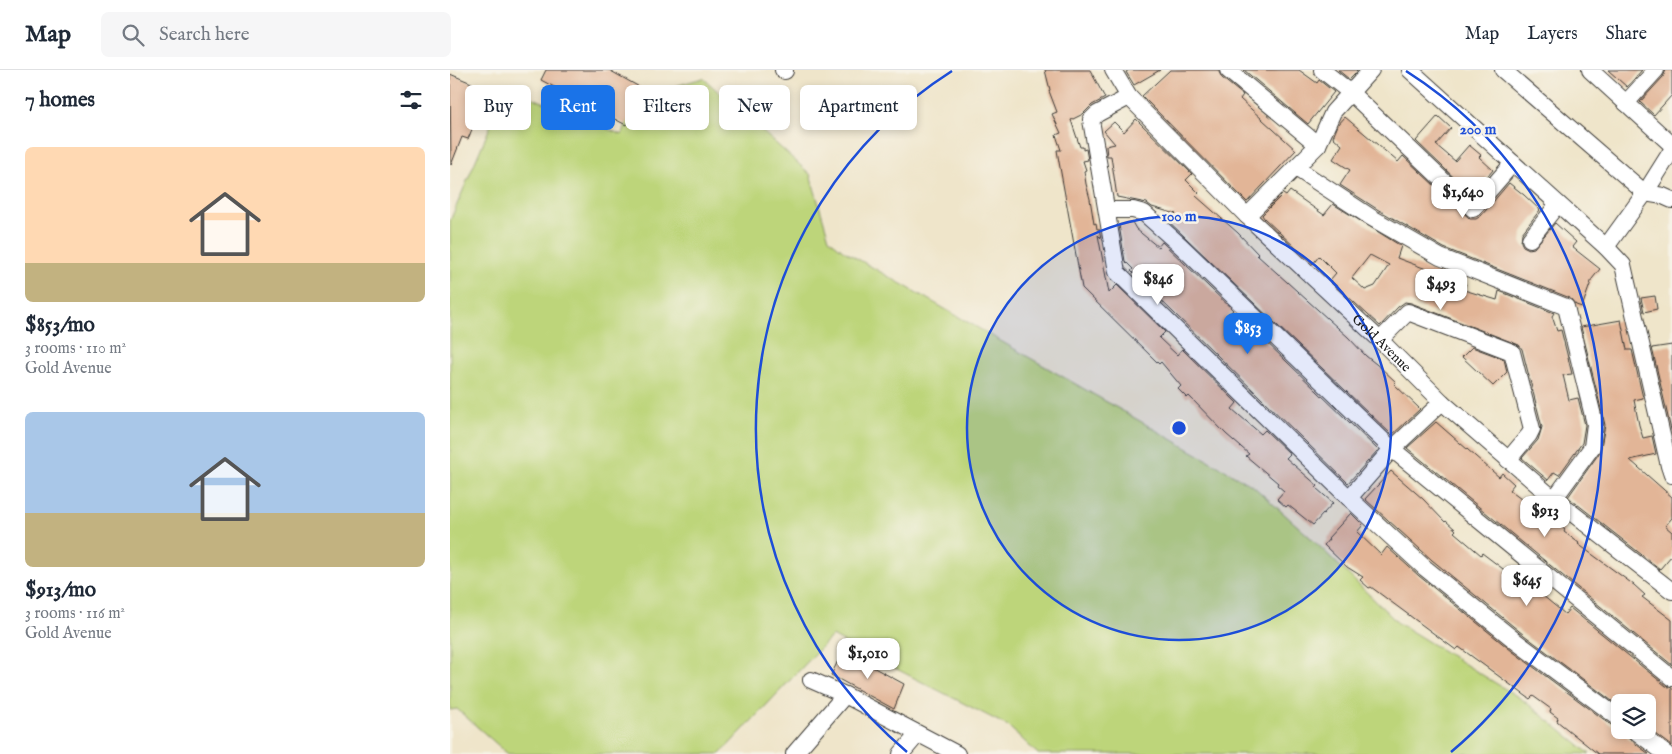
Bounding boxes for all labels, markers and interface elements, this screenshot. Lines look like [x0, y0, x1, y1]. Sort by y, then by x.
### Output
search box [101, 12, 451, 57]
text: Map [25, 19, 71, 50]
icon: search [119, 21, 147, 49]
text: Search here [159, 23, 250, 47]
text: Map [1465, 23, 1499, 46]
text: Layers [1527, 23, 1578, 46]
text: Share [1606, 23, 1647, 46]
chip: Buy [465, 85, 531, 130]
chip: Rent [541, 85, 615, 130]
chip: Filters [625, 85, 709, 130]
chip: New [719, 85, 790, 130]
chip: Apartment [800, 85, 917, 130]
icon: filters [397, 86, 425, 114]
text: 7 homes [25, 87, 95, 114]
text: 200 m [1460, 120, 1497, 139]
pin: $1,640 [1422, 176, 1504, 219]
icon: home [180, 179, 270, 269]
text: $1,640 [1442, 183, 1484, 203]
text: 100 m [1161, 207, 1197, 226]
pin: $846 [1128, 264, 1188, 306]
pin: $493 [1411, 268, 1471, 311]
text: $846 [1143, 270, 1173, 290]
text: $493 [1426, 275, 1456, 295]
street label: Gold Avenue [1348, 310, 1415, 377]
text: $853/mo [25, 312, 95, 339]
pin: $853 [1218, 312, 1278, 355]
text: $853 [1235, 319, 1261, 339]
text: 3 rooms · 110 m² [25, 339, 126, 359]
text: Gold Avenue [25, 359, 112, 379]
centre of rings [1170, 419, 1188, 437]
icon: home [180, 444, 270, 534]
pin: $913 [1515, 496, 1575, 538]
text: $913 [1531, 502, 1559, 522]
pin: $645 [1497, 564, 1557, 607]
text: $645 [1512, 571, 1542, 591]
text: $913/mo [25, 577, 96, 604]
text: 3 rooms · 116 m² [25, 604, 125, 624]
text: Gold Avenue [25, 624, 112, 644]
pin: $1,010 [827, 638, 909, 680]
text: $1,010 [848, 644, 888, 664]
map controls [1611, 694, 1656, 739]
button: layers [1611, 694, 1656, 739]

